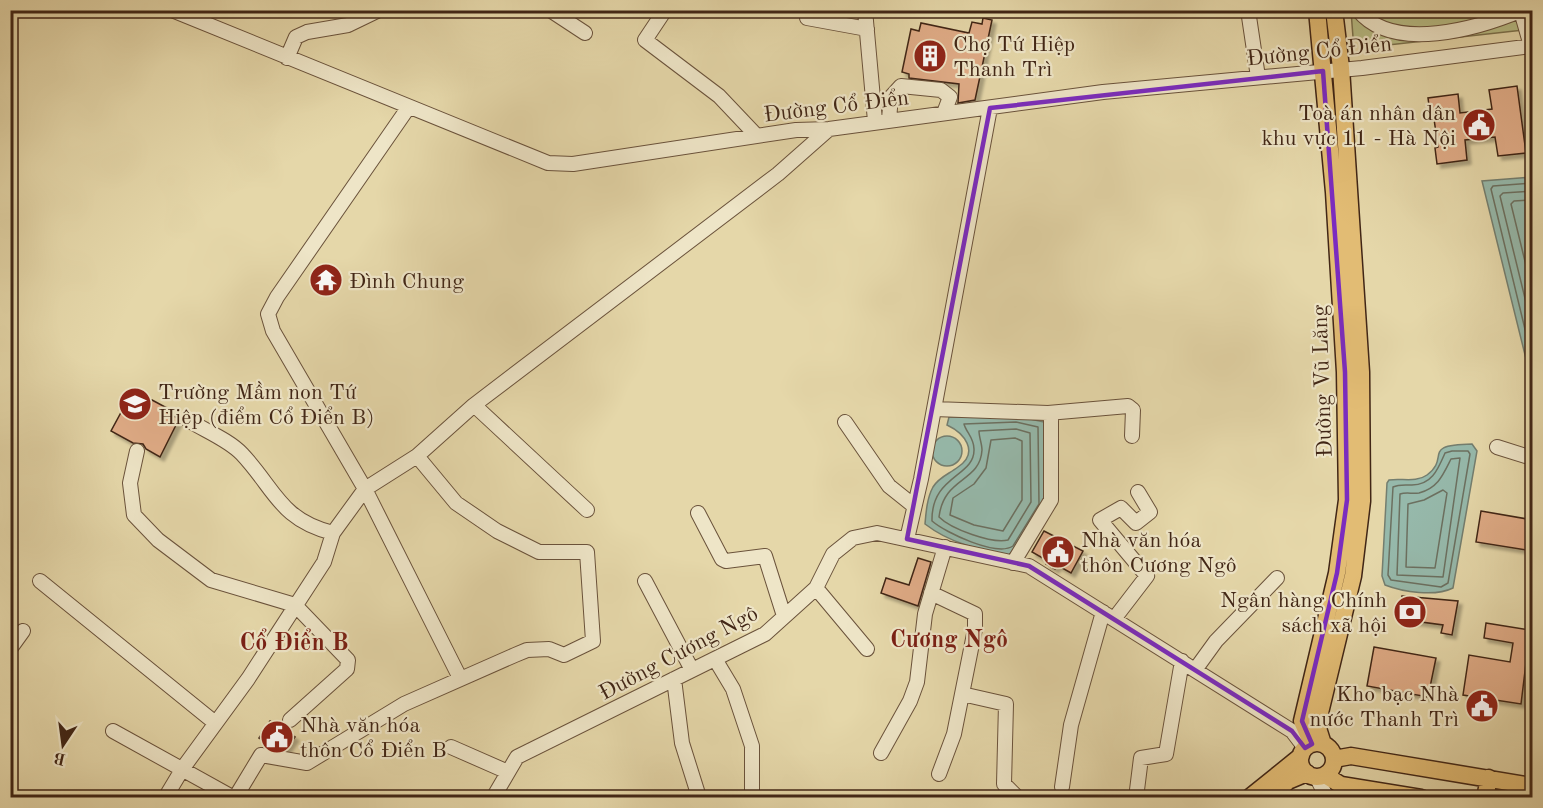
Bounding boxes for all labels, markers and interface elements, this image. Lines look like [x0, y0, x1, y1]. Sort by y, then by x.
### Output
street label: Đường Cổ Điển [1245, 32, 1393, 71]
place label: Chợ Tứ Hiệp Thanh Trì [953, 34, 1075, 81]
building icon: Chợ Tứ Hiệp Thanh Trì [912, 38, 948, 74]
street label: Đường Cổ Điển [762, 86, 910, 127]
place label: Toà án nhân dân khu vực 11 - Hà Nội [1261, 103, 1456, 150]
public building icon: Toà án nhân dân khu vực 11 - Hà Nội [1461, 107, 1497, 143]
temple icon: Đình Chung [308, 262, 344, 298]
place label: Đình Chung [349, 271, 464, 293]
street label: Đường Vũ Lăng [1309, 304, 1337, 458]
place label: Trường Mầm non Tứ Hiệp (điểm Cổ Điển B) [158, 381, 374, 429]
school or university icon: Trường Mầm non Tứ Hiệp (điểm Cổ Điển B) [117, 386, 153, 422]
place label: Nhà văn hóa thôn Cương Ngô [1081, 530, 1237, 577]
public building icon: Nhà văn hóa thôn Cương Ngô [1040, 534, 1076, 570]
place label: Ngân hàng Chính sách xã hội [1220, 590, 1387, 637]
bank icon: Ngân hàng Chính sách xã hội [1392, 594, 1428, 630]
street label: Đường Cương Ngô [596, 603, 762, 705]
district label: Cổ Điển B [239, 628, 349, 656]
district label: Cương Ngô [890, 629, 1008, 653]
place label: Kho bạc Nhà nước Thanh Trì [1309, 684, 1459, 731]
public building icon: Kho bạc Nhà nước Thanh Trì [1464, 688, 1500, 724]
north arrow [33, 715, 93, 775]
place label: Nhà văn hóa thôn Cổ Điển B [300, 715, 447, 762]
public building icon: Nhà văn hóa thôn Cổ Điển B [259, 719, 295, 755]
text: B [53, 749, 67, 767]

